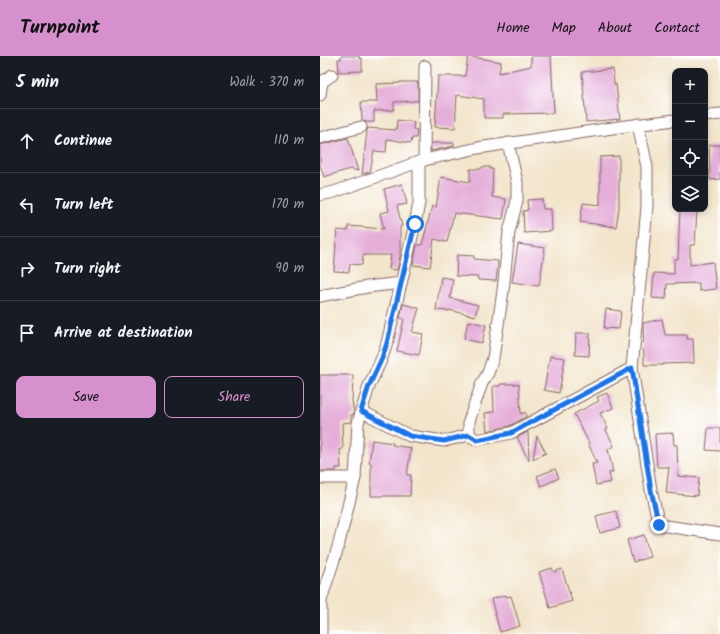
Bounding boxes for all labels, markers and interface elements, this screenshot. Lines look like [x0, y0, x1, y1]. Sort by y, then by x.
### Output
text: Turnpoint [20, 13, 100, 43]
text: Home [496, 17, 530, 39]
text: Map [552, 17, 576, 39]
text: About [598, 17, 632, 39]
text: Contact [654, 17, 700, 39]
map controls [672, 68, 708, 212]
button: + [672, 68, 708, 104]
text: 5 min [16, 69, 59, 96]
text: Walk · 370 m [229, 72, 304, 93]
button: − [672, 104, 708, 140]
text: Continue [54, 129, 112, 153]
icon: ahead [16, 130, 38, 152]
text: 110 m [274, 130, 304, 151]
button: locate [672, 140, 708, 176]
button: layers [672, 176, 708, 212]
text: Turn left [54, 193, 114, 217]
icon: left [16, 194, 38, 216]
text: 170 m [272, 194, 304, 215]
route start [406, 215, 424, 233]
text: Turn right [54, 257, 121, 281]
icon: right [16, 258, 38, 280]
text: 90 m [276, 258, 304, 279]
text: Arrive at destination [54, 321, 193, 345]
icon: arrive [16, 322, 38, 344]
button: Save [16, 376, 156, 418]
button: Share [164, 376, 304, 418]
route end [650, 516, 668, 534]

